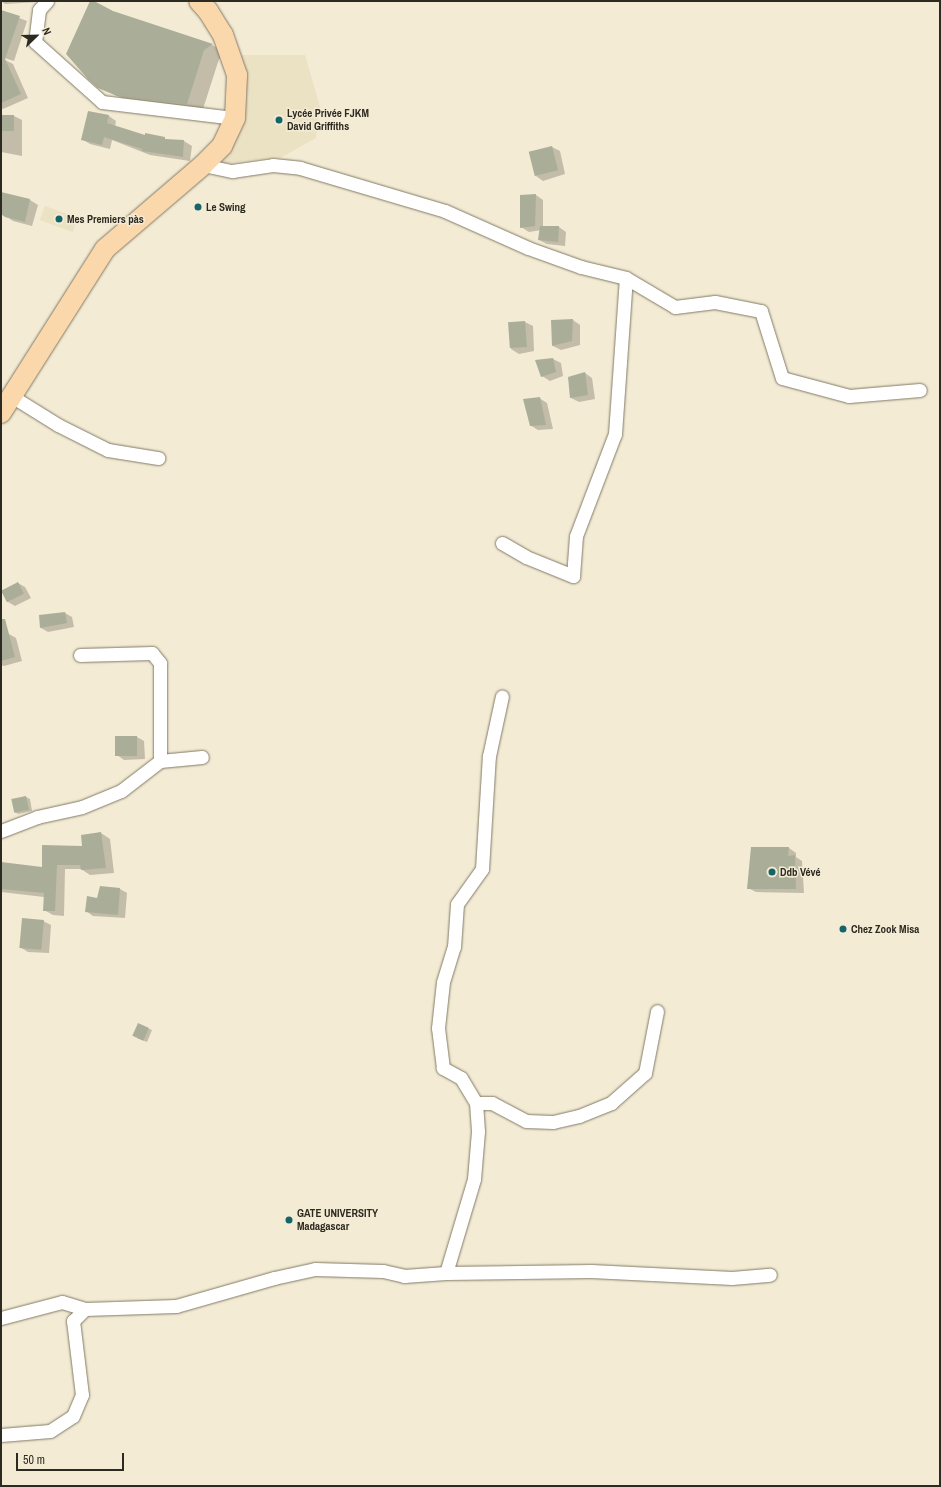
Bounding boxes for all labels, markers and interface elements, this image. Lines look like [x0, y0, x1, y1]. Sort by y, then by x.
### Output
north arrow [16, 16, 56, 56]
text: N [39, 26, 55, 37]
place label: Lycée Privée FJKM David Griffiths [287, 107, 369, 133]
marker: Lycée Privée FJKM David Griffiths [274, 115, 284, 125]
place label: Le Swing [206, 200, 246, 214]
marker: Le Swing [193, 202, 203, 212]
place label: Mes Premiers pàs [67, 212, 144, 226]
marker: Mes Premiers pàs [54, 214, 64, 224]
place label: Ddb Vévé [780, 865, 821, 879]
marker: Ddb Vévé [767, 867, 777, 877]
place label: Chez Zook Misa [851, 922, 919, 936]
marker: Chez Zook Misa [838, 924, 848, 934]
place label: GATE UNIVERSITY Madagascar [297, 1207, 378, 1233]
marker: GATE UNIVERSITY Madagascar [284, 1215, 294, 1225]
scale bar [18, 1445, 126, 1471]
text: 50 m [23, 1452, 45, 1468]

